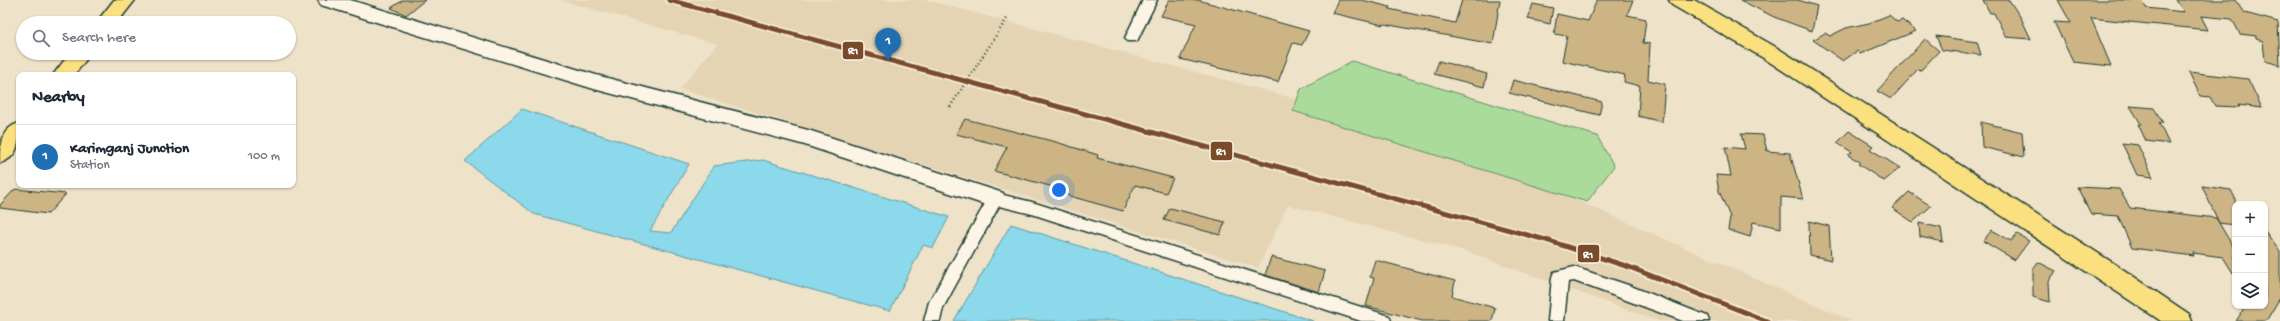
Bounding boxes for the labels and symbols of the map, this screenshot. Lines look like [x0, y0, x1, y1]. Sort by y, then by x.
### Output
pin: 1 [875, 28, 901, 61]
line badge: R1 [842, 41, 864, 60]
text: R1 [847, 46, 858, 58]
line badge: R1 [1210, 141, 1233, 161]
text: R1 [1215, 147, 1226, 159]
your location [1049, 180, 1069, 200]
line badge: R1 [1577, 244, 1600, 263]
text: R1 [1582, 250, 1593, 262]

